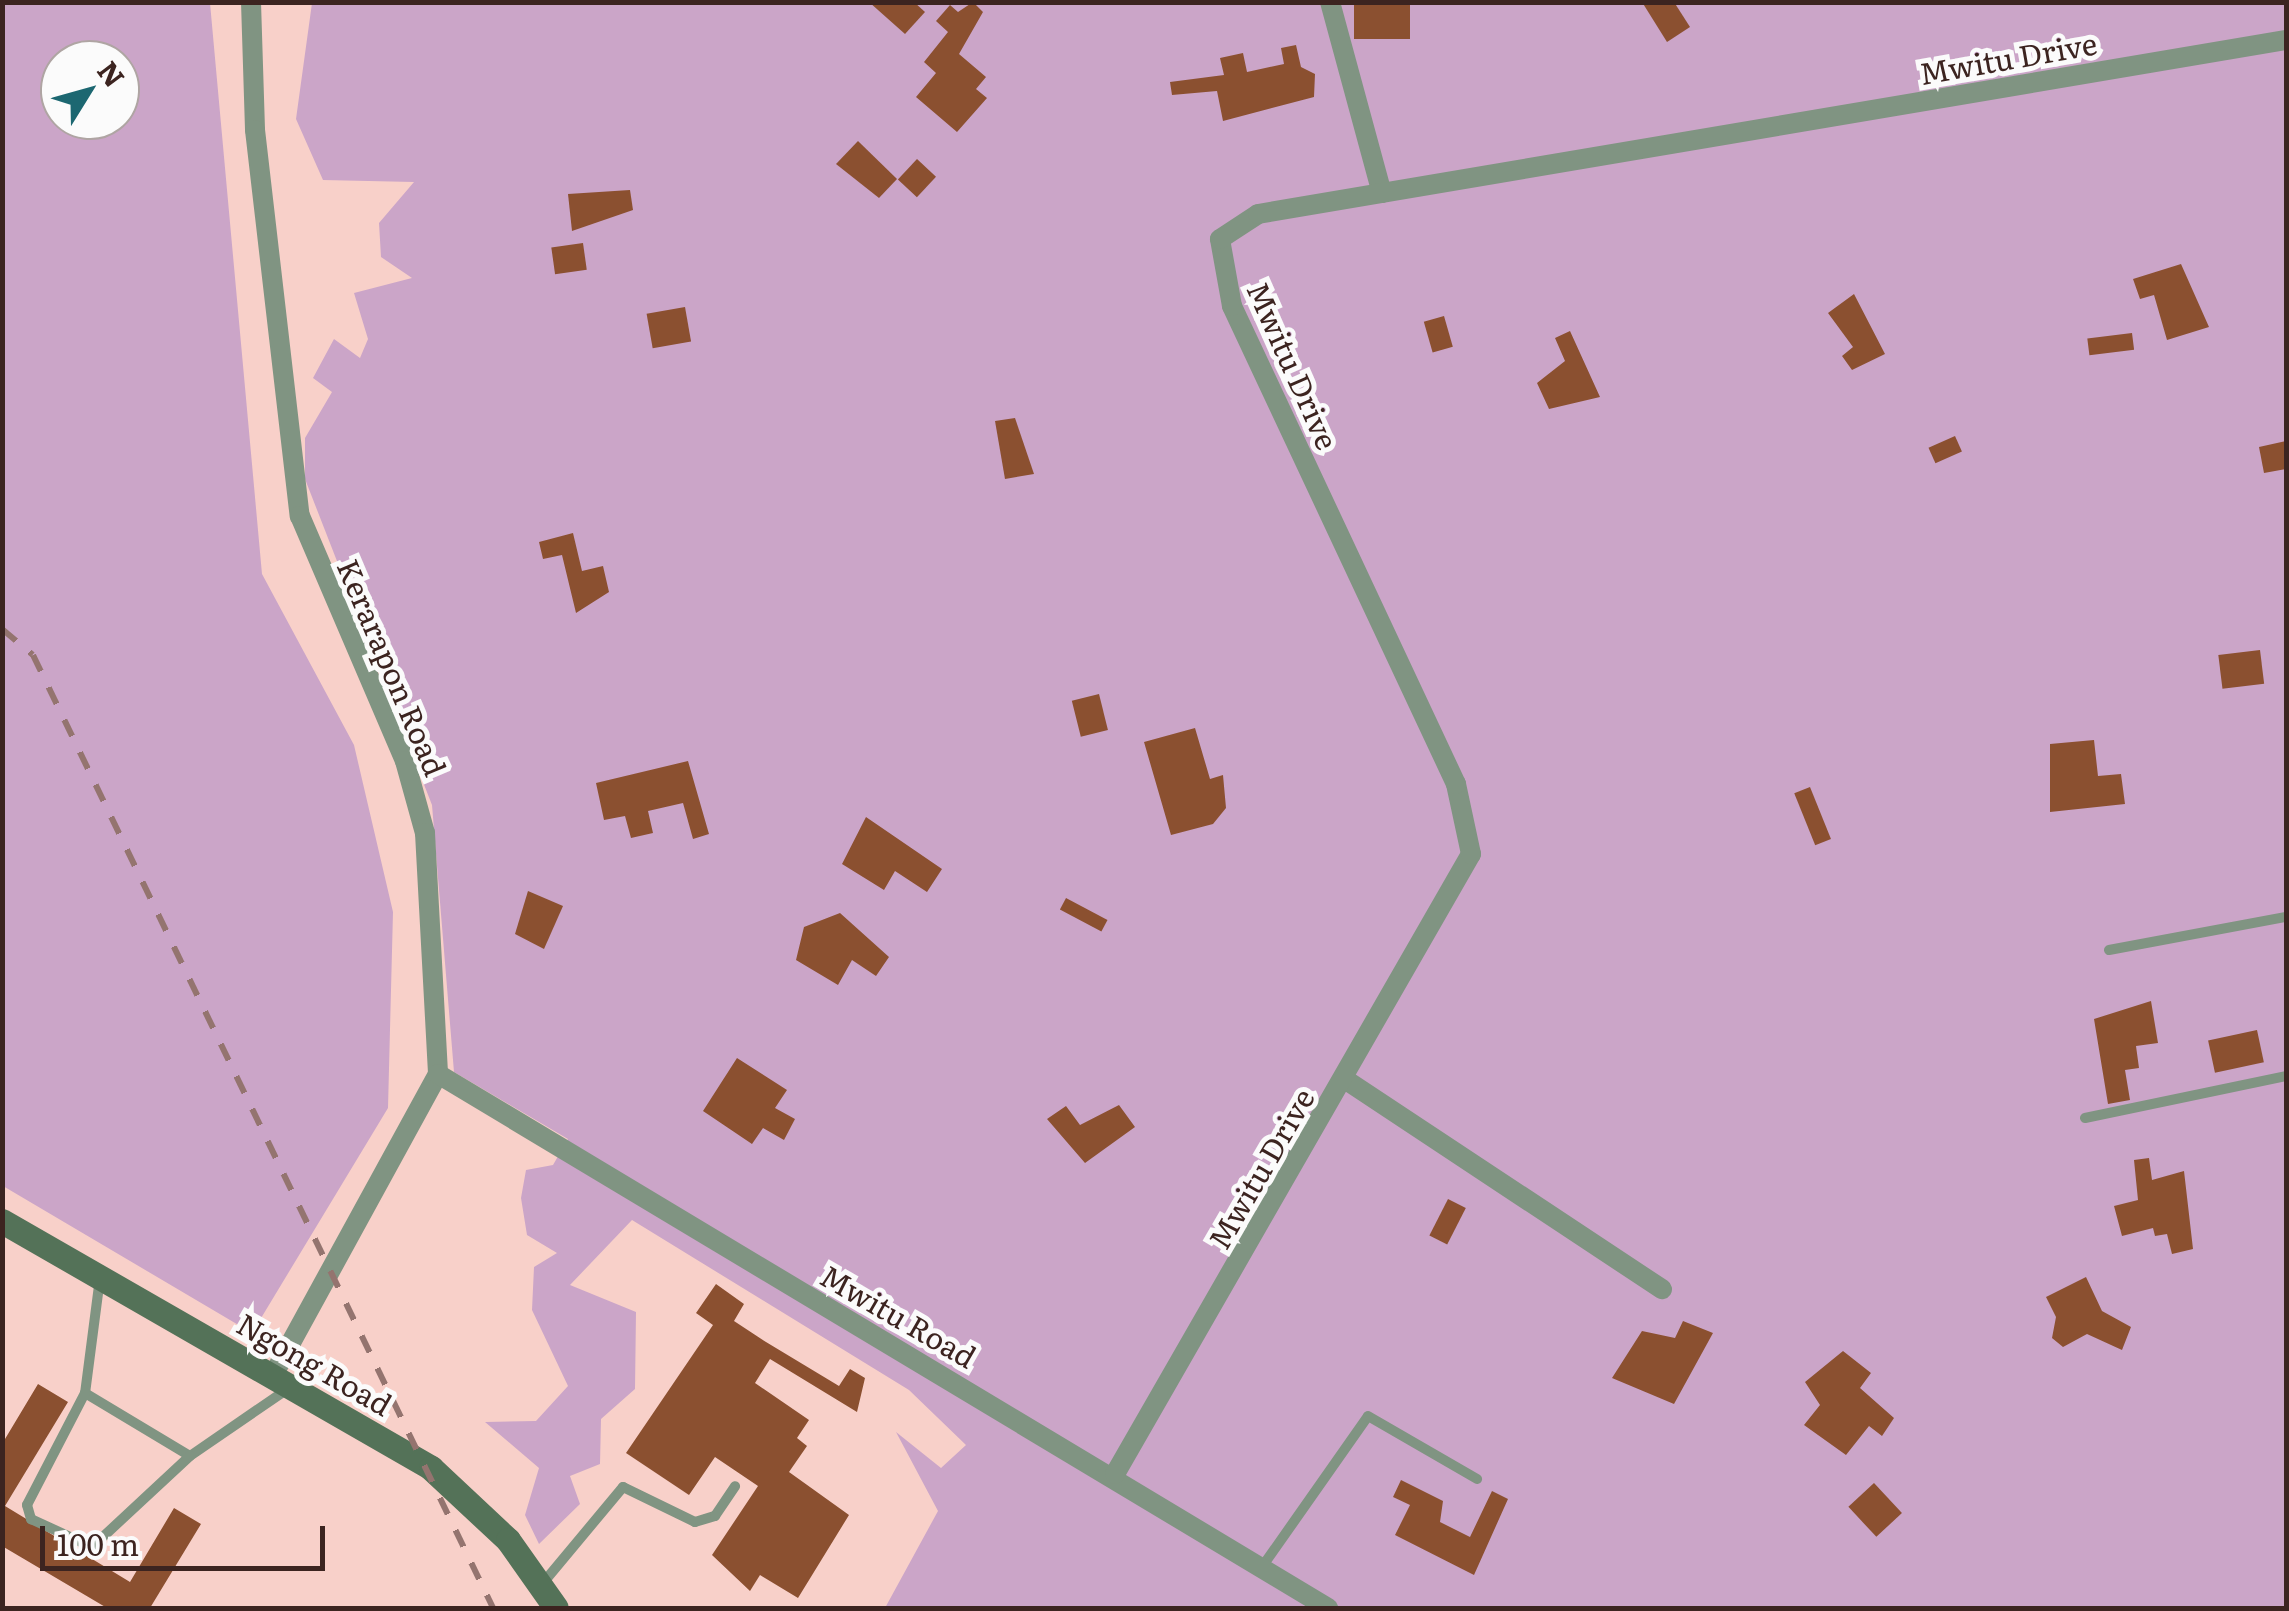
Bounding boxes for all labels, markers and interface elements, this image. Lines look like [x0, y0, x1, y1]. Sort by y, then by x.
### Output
street label: Mwitu Drive [1917, 24, 2099, 90]
north arrow [40, 40, 140, 140]
text: N [89, 51, 136, 95]
street label: Mwitu Drive [1241, 276, 1347, 454]
street label: Kerarapon Road [331, 553, 455, 781]
street label: Mwitu Drive [1200, 1081, 1320, 1255]
street label: Mwitu Road [815, 1256, 983, 1374]
street label: Ngong Road [231, 1304, 399, 1422]
scale bar [45, 1506, 330, 1568]
text: 100 m [57, 1521, 139, 1565]

